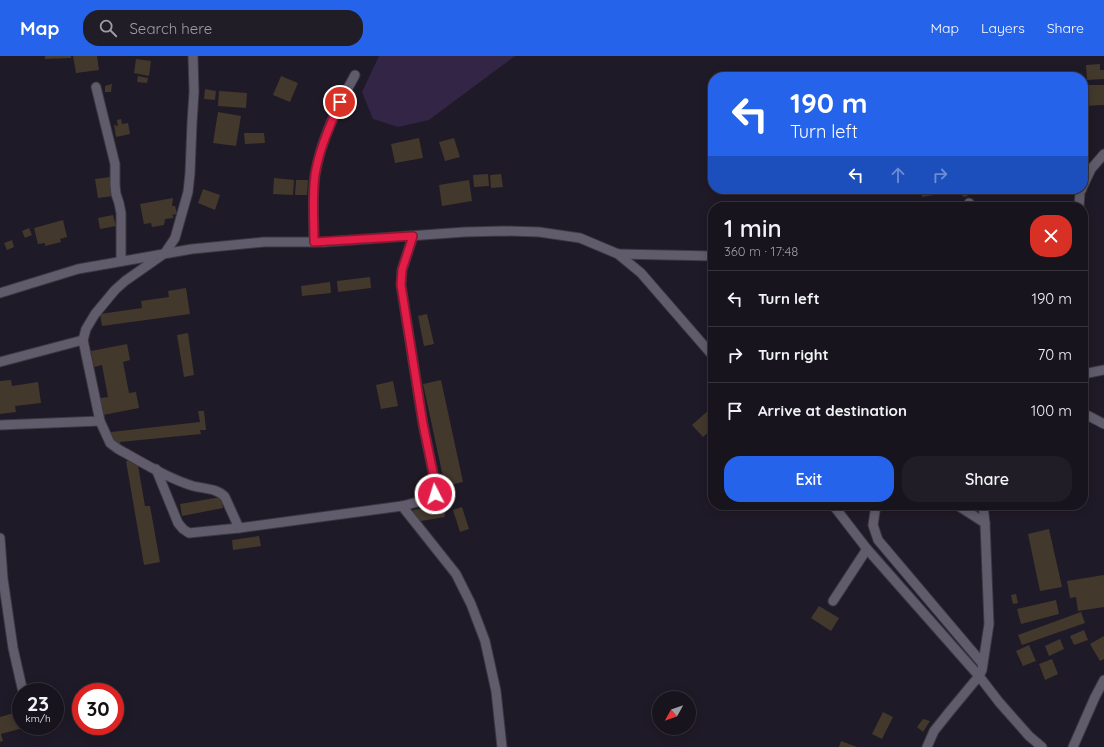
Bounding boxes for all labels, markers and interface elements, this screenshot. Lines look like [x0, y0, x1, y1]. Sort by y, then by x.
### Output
search box [83, 10, 363, 46]
text: Map [20, 16, 59, 40]
icon: search [97, 17, 119, 39]
text: Search here [129, 19, 212, 38]
text: Map [930, 19, 959, 37]
text: Layers [981, 19, 1025, 37]
text: Share [1047, 19, 1084, 37]
pin [323, 85, 357, 119]
text: 190 m [790, 85, 868, 120]
icon: left [724, 88, 776, 140]
icon: arrive [329, 91, 351, 113]
text: Turn left [790, 120, 858, 143]
icon: left [845, 164, 867, 186]
icon: ahead [887, 164, 909, 186]
icon: right [929, 164, 951, 186]
text: 1 min [724, 213, 782, 243]
button: close [1030, 215, 1072, 257]
text: 360 m · 17:48 [724, 243, 798, 259]
icon: left [724, 288, 746, 310]
text: Turn left [758, 289, 820, 308]
text: 190 m [1031, 289, 1072, 308]
icon: right [724, 344, 746, 366]
text: Turn right [758, 345, 829, 364]
text: 70 m [1038, 345, 1072, 364]
icon: arrive [724, 400, 746, 422]
text: Arrive at destination [758, 401, 907, 420]
text: 100 m [1031, 401, 1072, 420]
button: Exit [724, 456, 894, 502]
button: Share [902, 456, 1072, 502]
position arrow [414, 473, 456, 515]
speed limit sign: 30 [72, 683, 124, 735]
text: 23 [27, 691, 49, 716]
north arrow [652, 691, 696, 735]
map controls [652, 691, 696, 735]
text: km/h [25, 712, 51, 725]

